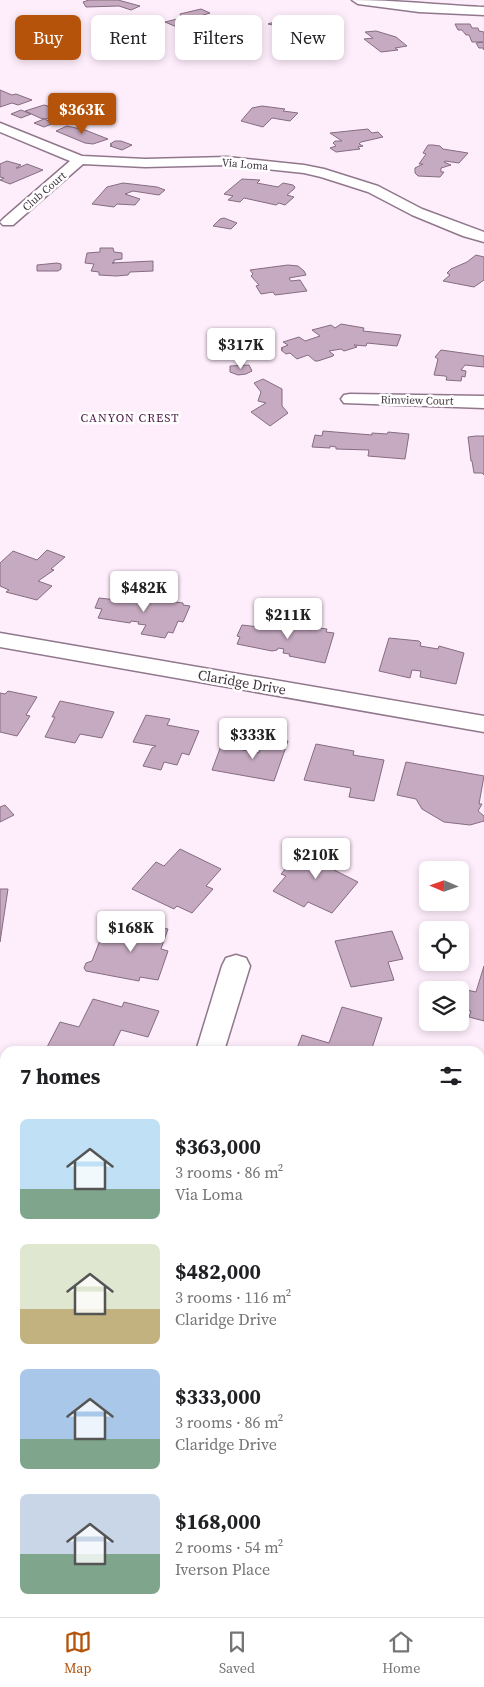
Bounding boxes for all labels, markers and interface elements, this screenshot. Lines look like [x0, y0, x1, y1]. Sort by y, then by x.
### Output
chip: Buy [15, 15, 81, 60]
chip: Rent [91, 15, 165, 60]
chip: Filters [175, 15, 262, 60]
chip: New [272, 15, 344, 60]
pin: $363K [47, 92, 117, 135]
text: $363K [59, 98, 105, 120]
street label: Via Loma [221, 155, 269, 174]
street label: Club Court [19, 168, 70, 214]
pin: $317K [206, 328, 276, 370]
text: $317K [218, 333, 264, 355]
street label: Rimview Court [380, 392, 454, 409]
district label: CANYON CREST [81, 410, 180, 426]
pin: $482K [109, 570, 179, 613]
text: $482K [121, 576, 167, 598]
pin: $211K [253, 598, 323, 640]
text: $211K [265, 603, 311, 625]
street label: Claridge Drive [196, 664, 288, 700]
pin: $333K [218, 718, 288, 760]
text: $333K [230, 723, 276, 745]
pin: $210K [281, 838, 351, 880]
text: $210K [293, 843, 339, 865]
north arrow [419, 861, 469, 911]
map controls [419, 861, 469, 1031]
pin: $168K [96, 910, 166, 953]
text: $168K [108, 916, 154, 938]
button: locate [419, 921, 469, 971]
button: layers [419, 981, 469, 1031]
text: 7 homes [20, 1062, 100, 1091]
icon: filters [437, 1062, 465, 1090]
text: $363,000 [175, 1132, 261, 1161]
icon: home [60, 1139, 120, 1199]
text: 3 rooms · 86 m² [175, 1161, 283, 1183]
text: Via Loma [175, 1183, 243, 1205]
text: $482,000 [175, 1257, 261, 1286]
icon: home [60, 1264, 120, 1324]
text: 3 rooms · 116 m² [175, 1286, 291, 1308]
text: Claridge Drive [175, 1308, 277, 1330]
text: $333,000 [175, 1382, 261, 1411]
icon: home [60, 1389, 120, 1449]
text: 3 rooms · 86 m² [175, 1411, 283, 1433]
text: Claridge Drive [175, 1433, 277, 1455]
text: $168,000 [175, 1507, 261, 1536]
icon: home [60, 1514, 120, 1574]
text: 2 rooms · 54 m² [175, 1536, 283, 1558]
text: Iverson Place [175, 1558, 270, 1580]
tab: Map [64, 1628, 92, 1678]
tab: Saved [219, 1628, 255, 1678]
tab: Home [382, 1628, 420, 1678]

